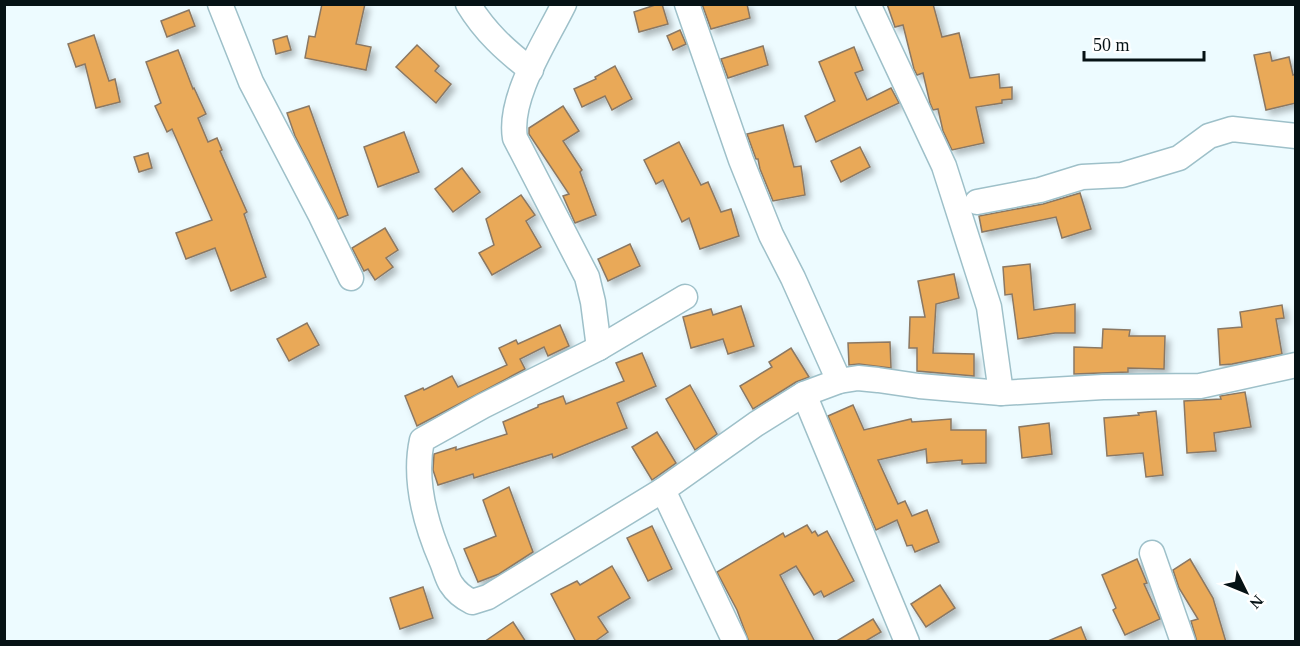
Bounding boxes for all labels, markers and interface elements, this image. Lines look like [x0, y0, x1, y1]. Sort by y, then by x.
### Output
scale bar [1084, 24, 1204, 62]
text: 50 m [1093, 35, 1130, 55]
north arrow [1216, 562, 1276, 622]
text: N [1246, 592, 1267, 612]

